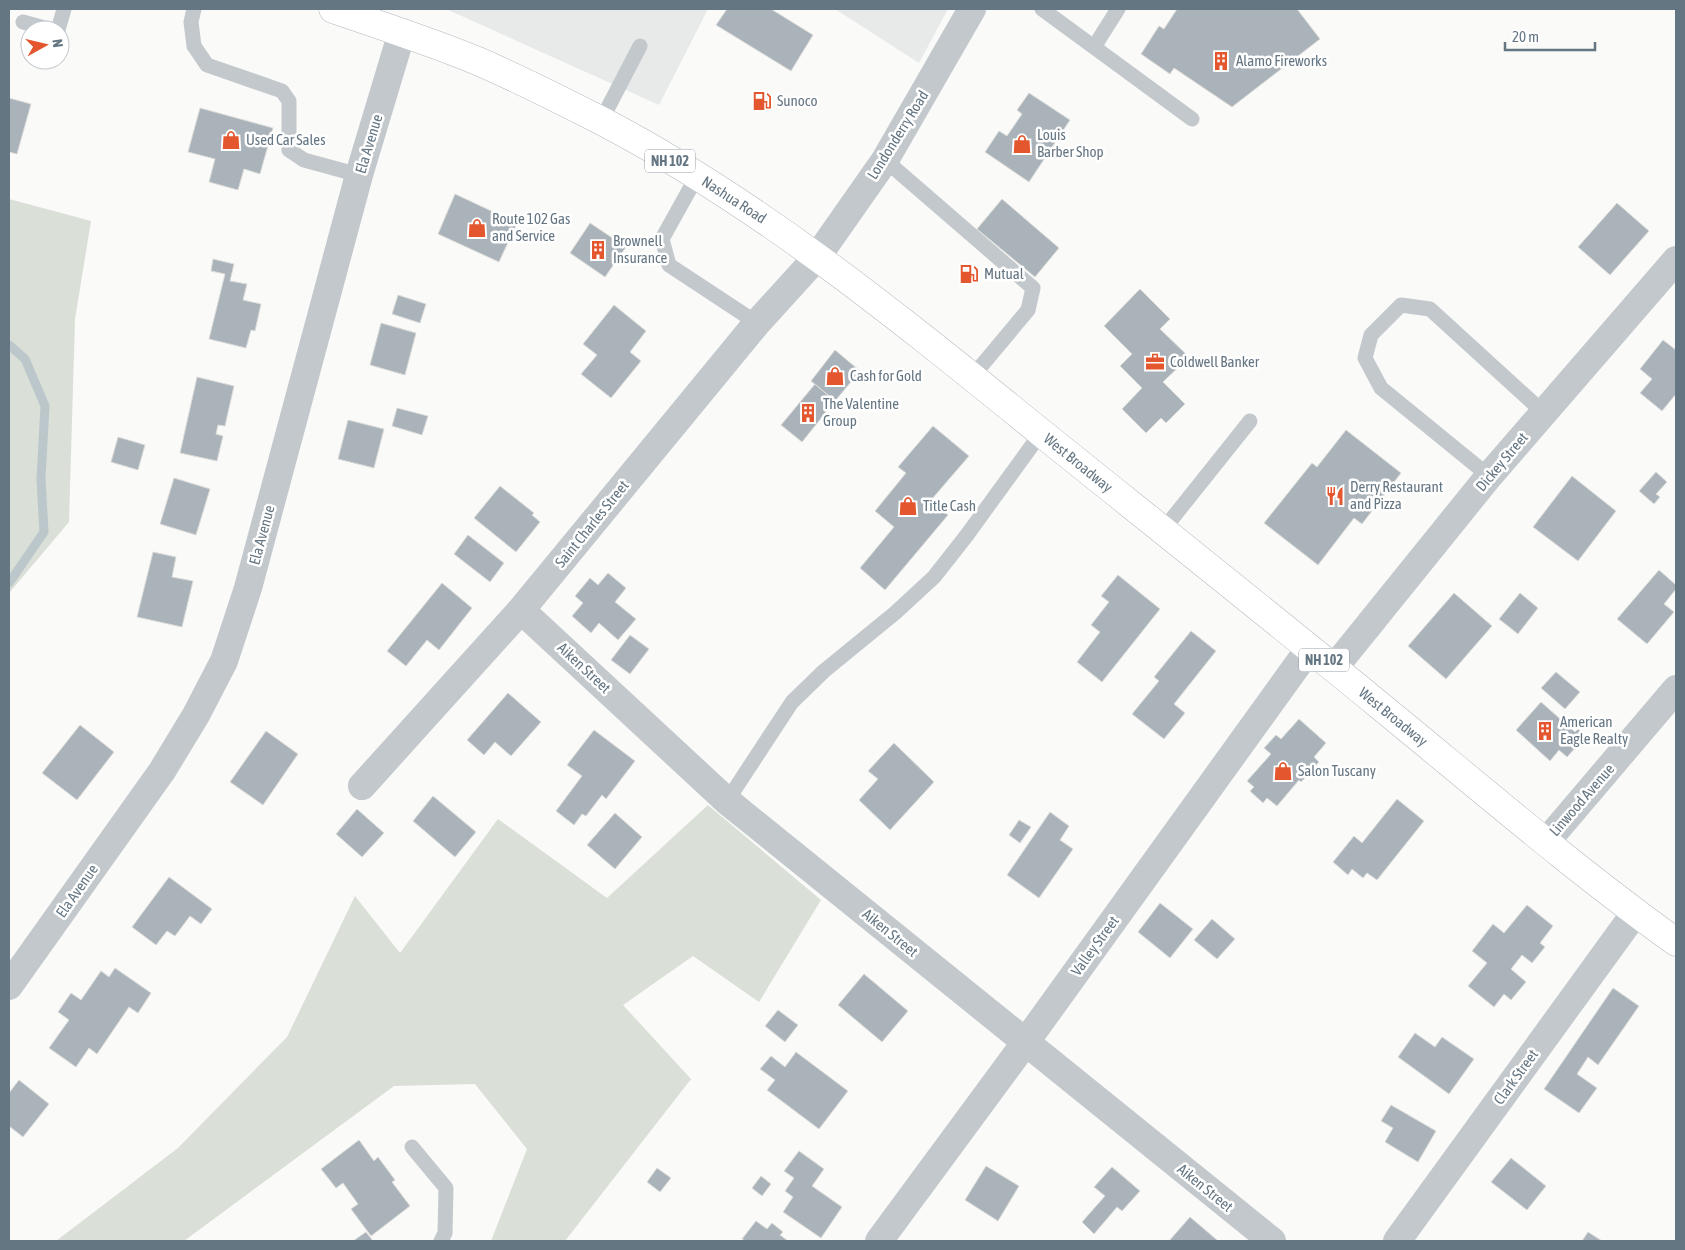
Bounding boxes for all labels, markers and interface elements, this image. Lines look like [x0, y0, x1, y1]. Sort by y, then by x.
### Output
north arrow [20, 20, 70, 70]
scale bar [1505, 20, 1595, 52]
text: 20 m [1512, 28, 1539, 45]
text: N [49, 38, 66, 48]
building icon: Alamo Fireworks [1210, 50, 1232, 72]
place label: Alamo Fireworks [1236, 52, 1327, 69]
street label: Londonderry Road [864, 87, 932, 182]
fuel station icon: Sunoco [751, 90, 773, 112]
place label: Sunoco [777, 92, 817, 109]
street label: Ela Avenue [351, 112, 386, 175]
place label: Louis Barber Shop [1037, 126, 1104, 160]
shop icon: Used Car Sales [220, 129, 242, 151]
place label: Used Car Sales [246, 131, 325, 148]
shop icon: Louis Barber Shop [1011, 133, 1033, 155]
road number: NH 102 [645, 150, 695, 172]
street label: Nashua Road [699, 172, 770, 227]
place label: Route 102 Gas and Service [492, 210, 570, 244]
shop icon: Route 102 Gas and Service [466, 217, 488, 239]
place label: Brownell Insurance [613, 232, 668, 266]
building icon: Brownell Insurance [587, 239, 609, 261]
fuel station icon: Mutual [958, 263, 980, 285]
place label: Mutual [984, 265, 1024, 282]
office icon: Coldwell Banker [1144, 351, 1166, 373]
place label: Coldwell Banker [1170, 353, 1260, 370]
shop icon: Cash for Gold [824, 365, 846, 387]
place label: Cash for Gold [850, 367, 922, 384]
place label: The Valentine Group [823, 395, 899, 429]
building icon: The Valentine Group [797, 402, 819, 424]
street label: Dickey Street [1472, 429, 1531, 495]
street label: West Broadway [1041, 430, 1116, 496]
street label: Saint Charles Street [551, 477, 632, 570]
place label: Derry Restaurant and Pizza [1350, 478, 1443, 512]
restaurant icon: Derry Restaurant and Pizza [1324, 485, 1346, 507]
shop icon: Title Cash [897, 495, 919, 517]
place label: Title Cash [923, 497, 976, 514]
street label: Ela Avenue [245, 503, 278, 566]
street label: Aiken Street [554, 639, 614, 696]
road number: NH 102 [1299, 648, 1349, 672]
street label: West Broadway [1356, 684, 1431, 750]
place label: American Eagle Realty [1560, 713, 1628, 747]
building icon: American Eagle Realty [1534, 720, 1556, 742]
shop icon: Salon Tuscany [1272, 760, 1294, 782]
street label: Linwood Avenue [1546, 760, 1618, 839]
place label: Salon Tuscany [1298, 762, 1376, 779]
street label: Ela Avenue [52, 861, 101, 921]
street label: Aiken Street [859, 905, 921, 960]
street label: Valley Street [1067, 913, 1122, 979]
street label: Clark Street [1490, 1046, 1541, 1107]
street label: Aiken Street [1174, 1160, 1236, 1215]

